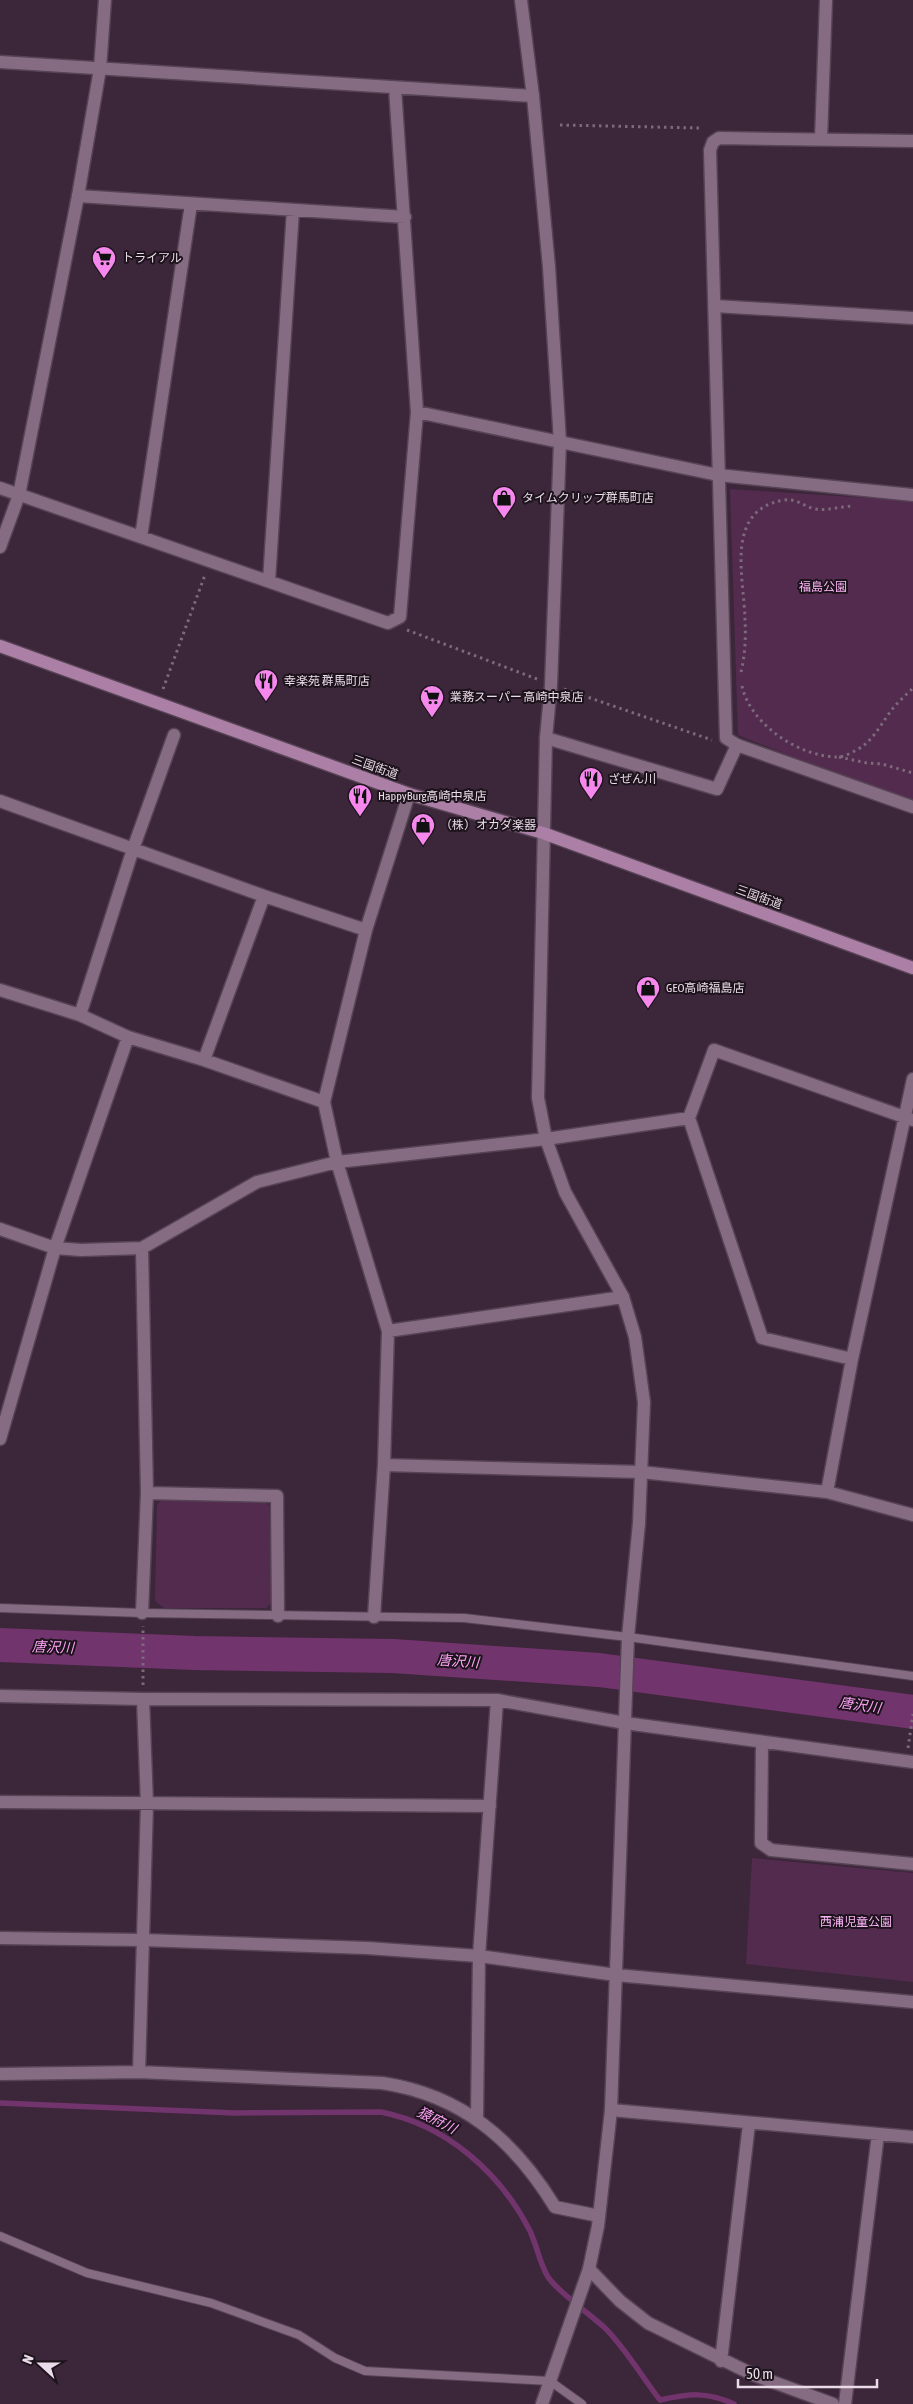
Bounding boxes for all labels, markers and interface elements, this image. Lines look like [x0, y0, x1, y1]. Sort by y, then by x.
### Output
supermarket icon: トライアル [91, 245, 117, 279]
place label: トライアル [122, 251, 182, 265]
shop icon: タイムクリップ群馬町店 [491, 485, 517, 519]
place label: タイムクリップ群馬町店 [522, 491, 654, 505]
park label: 福島公園 [799, 580, 847, 594]
restaurant icon: 幸楽苑 群馬町店 [253, 668, 279, 702]
place label: 幸楽苑 群馬町店 [284, 674, 370, 688]
supermarket icon: 業務スーパー 高崎中泉店 [419, 684, 445, 718]
place label: 業務スーパー 高崎中泉店 [450, 690, 584, 704]
street label: 三国街道 [350, 752, 400, 782]
restaurant icon: ざぜん川 [578, 766, 604, 800]
place label: ざぜん川 [608, 772, 656, 786]
restaurant icon: HappyBurg高崎中泉店 [347, 783, 373, 817]
place label: HappyBurg高崎中泉店 [378, 789, 487, 803]
shop icon: （株）オカダ楽器 [410, 812, 436, 846]
place label: （株）オカダ楽器 [440, 818, 536, 832]
street label: 三国街道 [734, 882, 784, 912]
shop icon: GEO高崎福島店 [635, 975, 661, 1009]
place label: GEO高崎福島店 [666, 981, 744, 995]
water label: 唐沢川 [32, 1638, 76, 1656]
water label: 唐沢川 [436, 1652, 482, 1671]
water label: 唐沢川 [838, 1694, 884, 1716]
park label: 西浦児童公園 [820, 1915, 892, 1929]
water label: 猿府川 [415, 2103, 461, 2138]
north arrow [15, 2339, 65, 2389]
text: N [19, 2353, 37, 2366]
scale bar [738, 2356, 877, 2388]
text: 50 m [746, 2365, 773, 2382]

